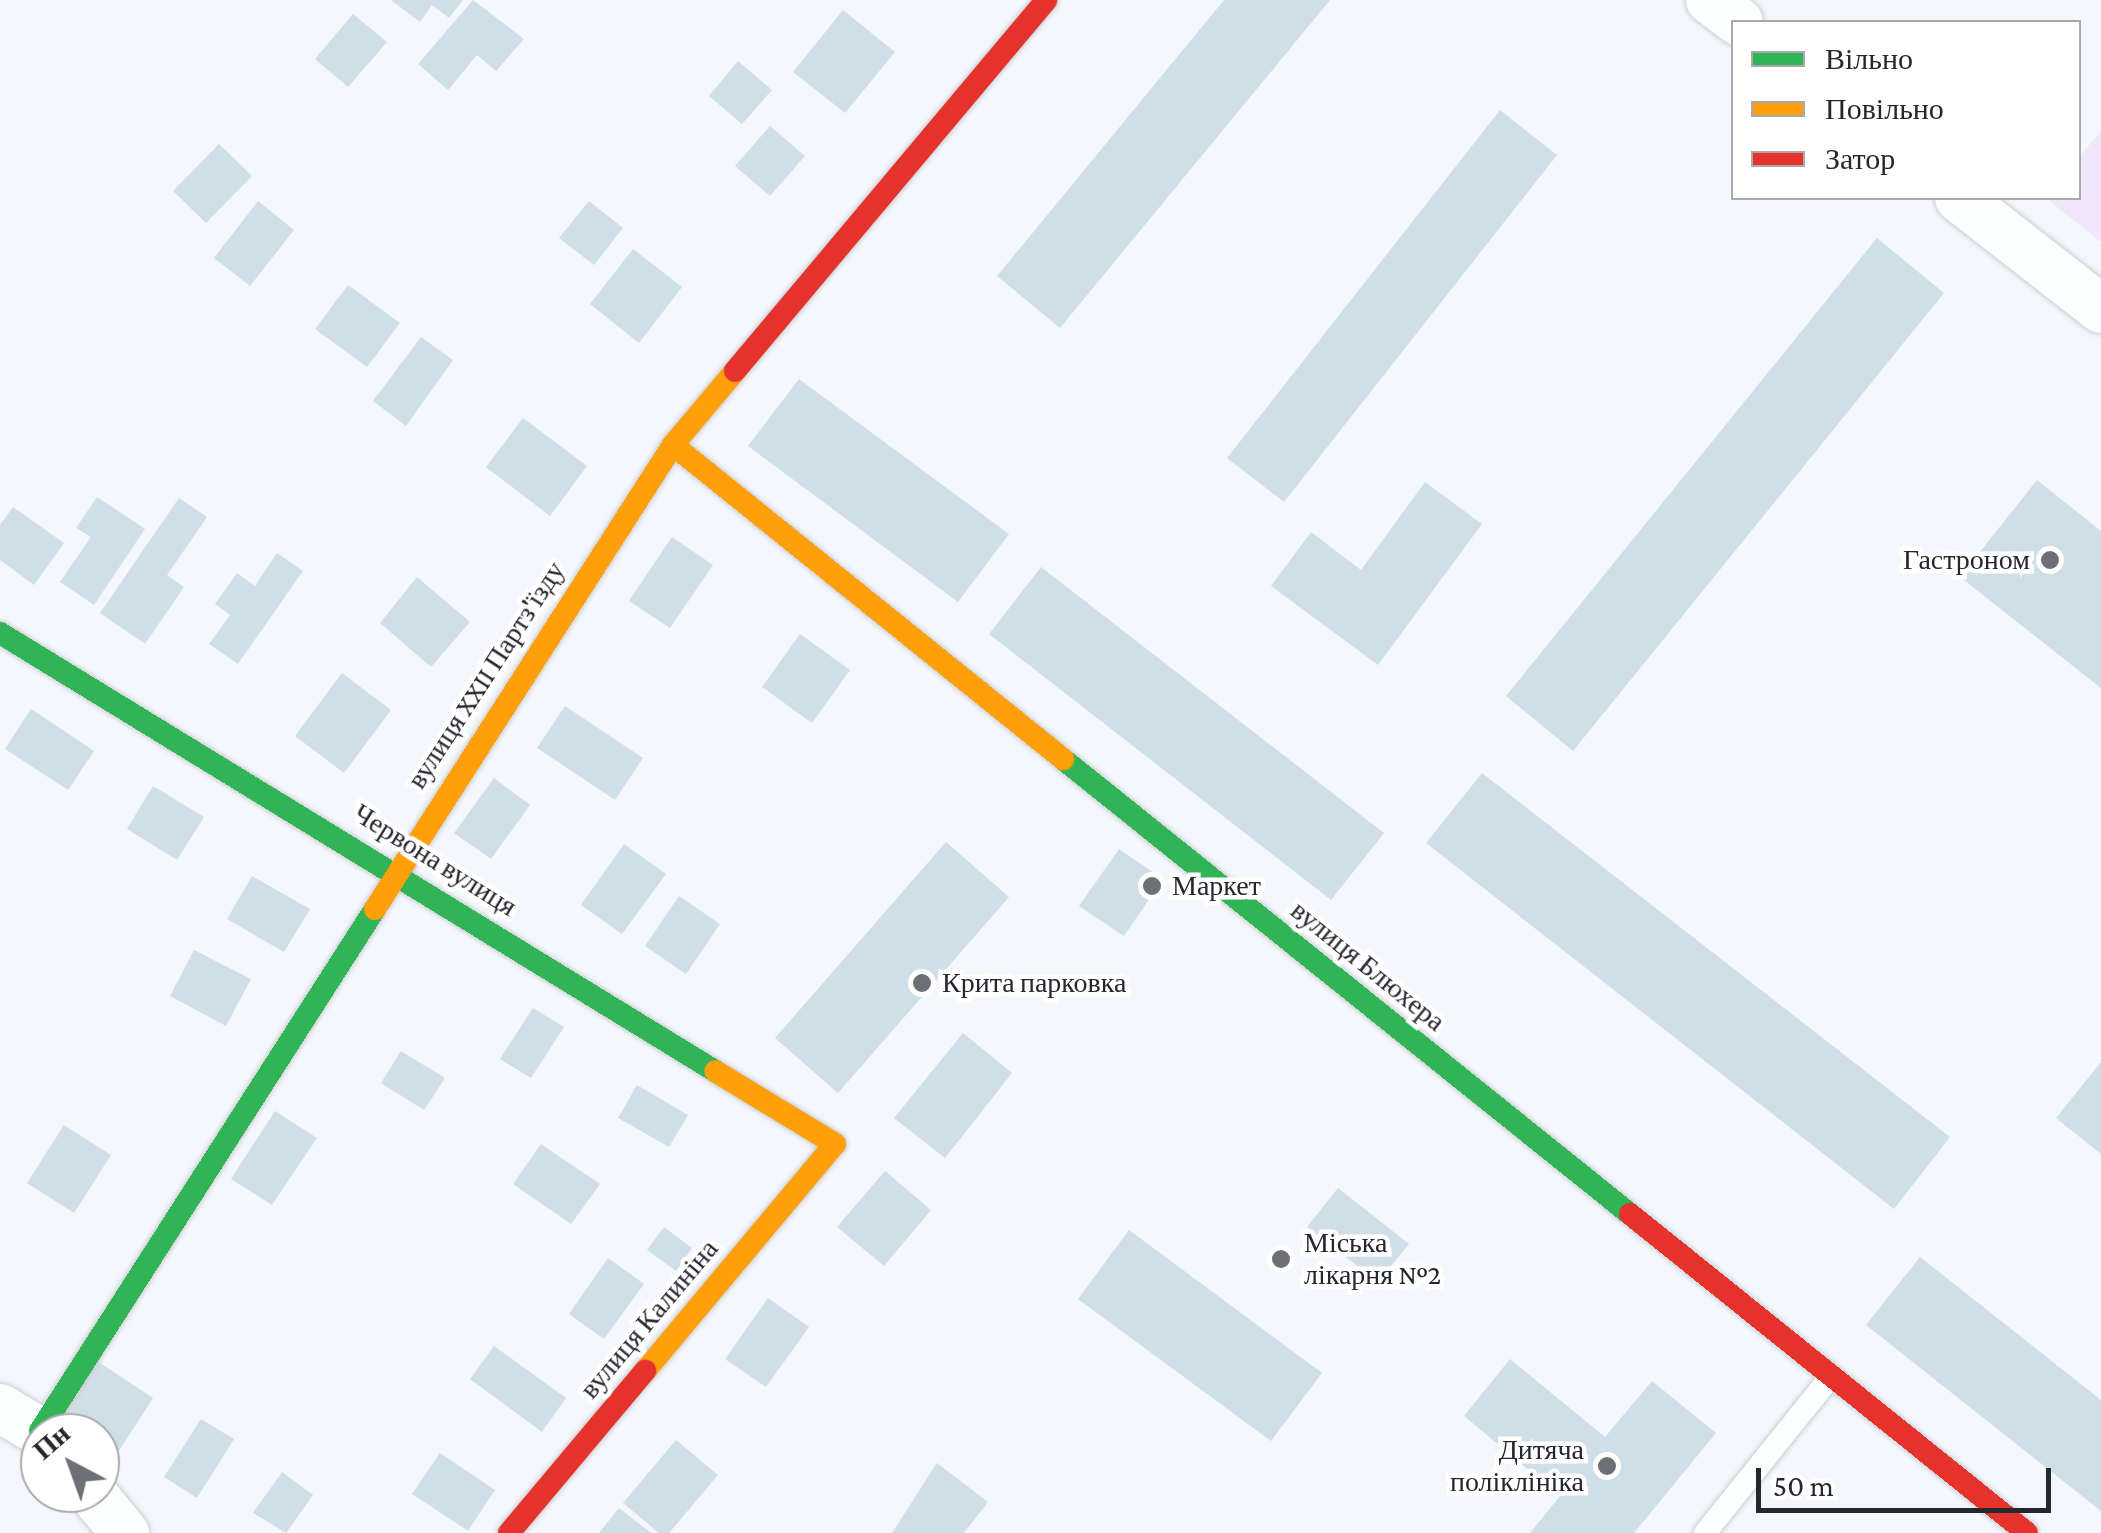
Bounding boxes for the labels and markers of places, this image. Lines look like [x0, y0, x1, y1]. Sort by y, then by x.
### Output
place label: Гастроном [1903, 543, 2030, 577]
marker: Гастроном [2039, 549, 2061, 571]
place label: Маркет [1172, 869, 1261, 903]
marker: Маркет [1141, 875, 1163, 897]
place label: Крита парковка [942, 966, 1126, 1000]
marker: Крита парковка [911, 972, 933, 994]
place label: Міська лікарня №2 [1304, 1226, 1441, 1292]
marker: Міська лікарня №2 [1268, 1246, 1294, 1272]
place label: Дитяча поліклініка [1450, 1433, 1584, 1499]
marker: Дитяча поліклініка [1594, 1453, 1620, 1479]

